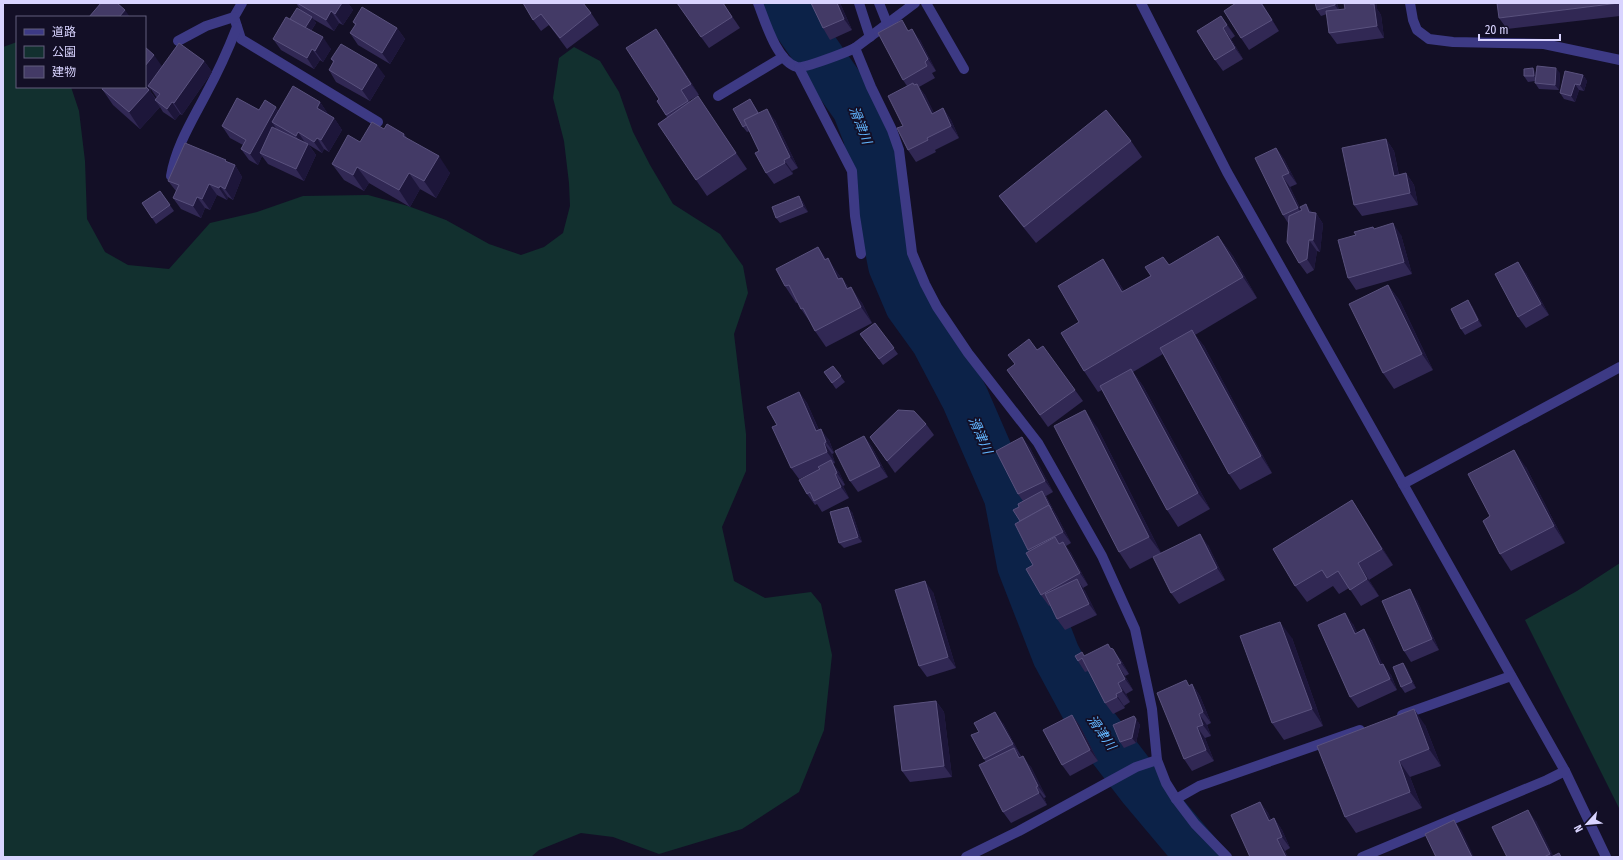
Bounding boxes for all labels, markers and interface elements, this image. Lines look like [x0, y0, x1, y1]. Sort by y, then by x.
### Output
legend [16, 16, 146, 88]
scale bar [1479, 16, 1560, 42]
text: 20 m [1485, 23, 1509, 37]
text: 道路 [52, 25, 76, 39]
text: 公園 [52, 45, 76, 59]
text: 建物 [52, 65, 76, 79]
water label: 滑津川 [847, 104, 875, 148]
water label: 滑津川 [966, 414, 996, 458]
water label: 滑津川 [1084, 712, 1120, 754]
north arrow [1567, 804, 1607, 844]
text: N [1571, 822, 1586, 834]

